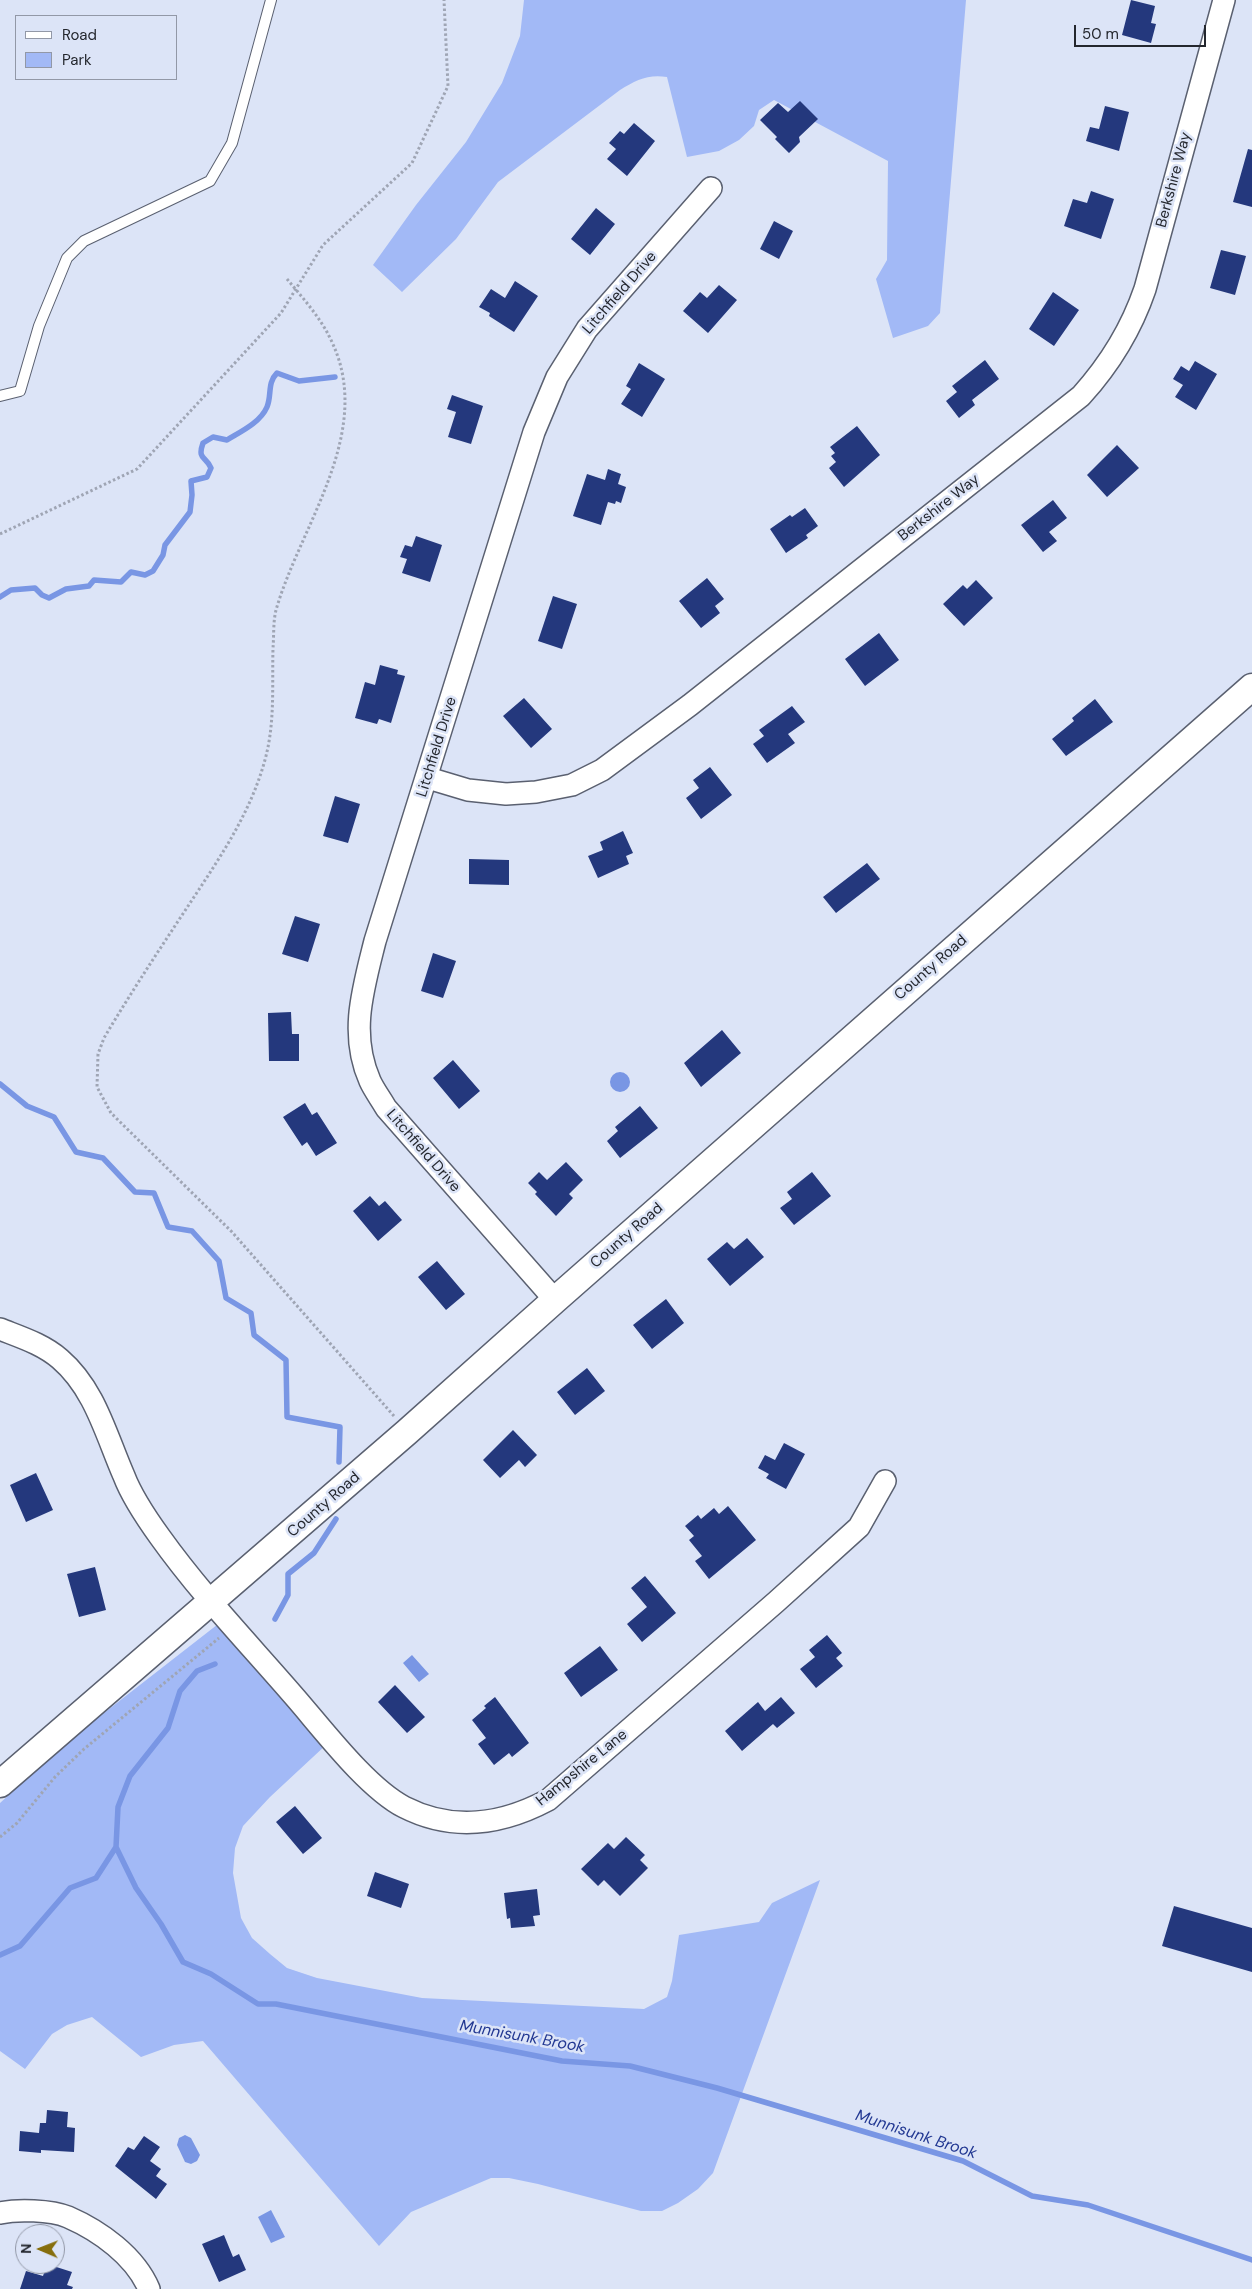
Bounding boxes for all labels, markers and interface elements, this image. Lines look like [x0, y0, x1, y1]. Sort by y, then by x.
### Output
legend [15, 15, 178, 80]
scale bar [1077, 15, 1210, 47]
text: 50 m [1082, 24, 1119, 44]
text: Road [62, 25, 97, 45]
text: Park [62, 50, 92, 70]
street label: Berkshire Way [1153, 130, 1195, 230]
street label: Litchfield Drive [579, 248, 661, 338]
street label: Berkshire Way [895, 471, 983, 545]
street label: Litchfield Drive [413, 695, 461, 799]
street label: County Road [891, 932, 971, 1004]
street label: Litchfield Drive [382, 1106, 464, 1196]
street label: County Road [587, 1200, 667, 1272]
street label: County Road [284, 1469, 364, 1541]
street label: Hampshire Lane [533, 1726, 631, 1810]
water label: Munnisunk Brook [458, 2017, 586, 2057]
water label: Munnisunk Brook [853, 2106, 979, 2164]
north arrow [15, 2224, 65, 2274]
text: N [17, 2243, 35, 2254]

